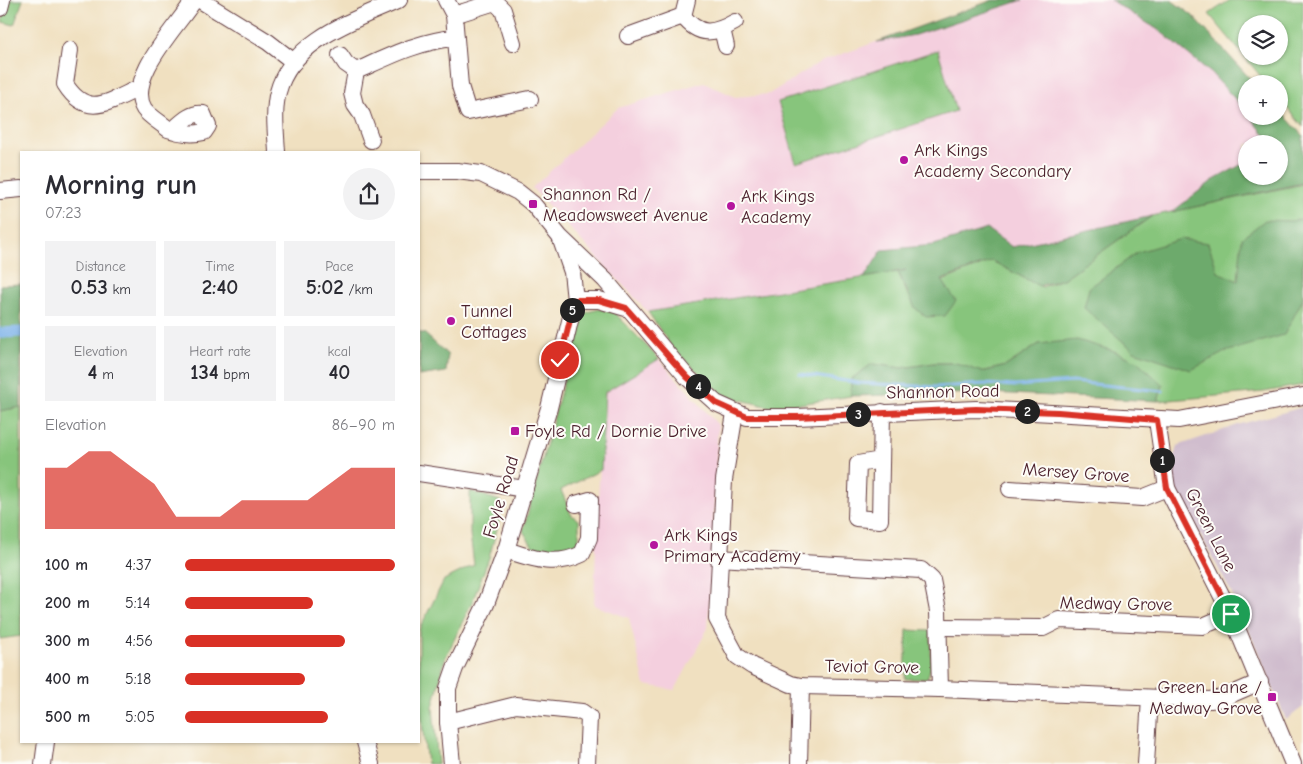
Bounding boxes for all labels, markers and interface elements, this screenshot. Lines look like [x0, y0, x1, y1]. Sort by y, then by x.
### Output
map controls [1238, 15, 1288, 185]
button: layers [1238, 15, 1288, 65]
button: + [1238, 75, 1288, 125]
button: − [1238, 135, 1288, 185]
place label: Ark Kings Academy Secondary [914, 140, 1072, 182]
marker: Ark Kings Academy Secondary [898, 154, 910, 166]
button: share [343, 168, 395, 220]
text: Morning run [45, 169, 197, 201]
place label: Shannon Rd / Meadowsweet Avenue [543, 184, 708, 226]
place label: Ark Kings Academy [741, 186, 814, 228]
marker: Shannon Rd / Meadowsweet Avenue [527, 198, 539, 210]
marker: Ark Kings Academy [725, 200, 737, 212]
text: 07:23 [45, 204, 82, 222]
text: Distance [76, 258, 126, 275]
text: Time [205, 258, 235, 275]
text: Pace [325, 258, 353, 275]
text: 0.53 [70, 275, 108, 299]
text: 2:40 [202, 275, 238, 299]
text: 5:02 [306, 275, 344, 299]
text: km [108, 281, 131, 298]
text: /km [344, 281, 373, 298]
pin: 5 [560, 298, 584, 322]
place label: Tunnel Cottages [461, 301, 527, 343]
text: 5 [569, 302, 576, 319]
marker: Tunnel Cottages [445, 315, 457, 327]
pin [539, 339, 581, 381]
text: Elevation [74, 343, 127, 360]
text: Heart rate [189, 343, 251, 360]
text: kcal [328, 343, 351, 360]
icon: check [546, 346, 574, 374]
text: 4 [88, 360, 97, 384]
text: 134 [190, 360, 219, 384]
text: 40 [328, 360, 350, 384]
text: m [97, 366, 114, 383]
text: bpm [219, 366, 250, 383]
pin: 4 [686, 374, 710, 398]
text: 4 [695, 378, 702, 395]
street label: Shannon Road [886, 381, 1000, 403]
pin: 2 [1014, 398, 1040, 424]
pin: 3 [846, 402, 870, 426]
text: 2 [1024, 403, 1031, 420]
text: 3 [855, 406, 862, 423]
text: Elevation [45, 416, 106, 434]
text: 86–90 m [332, 416, 395, 434]
place label: Foyle Rd / Dornie Drive [525, 421, 707, 442]
marker: Foyle Rd / Dornie Drive [509, 425, 521, 437]
pin: 1 [1150, 448, 1174, 472]
text: 1 [1160, 452, 1165, 469]
street label: Foyle Road [479, 453, 523, 541]
street label: Mersey Grove [1022, 459, 1130, 487]
street label: Green Lane [1181, 485, 1241, 575]
place label: Ark Kings Primary Academy [664, 525, 802, 567]
marker: Ark Kings Primary Academy [648, 539, 660, 551]
text: 100 m [45, 556, 88, 574]
text: 4:37 [125, 556, 151, 574]
street label: Medway Grove [1059, 593, 1173, 615]
pin [1210, 593, 1252, 635]
text: 200 m [45, 594, 90, 612]
text: 5:14 [125, 594, 151, 612]
icon: arrive [1217, 600, 1245, 628]
text: 300 m [45, 632, 90, 650]
text: 4:56 [125, 632, 153, 650]
street label: Teviot Grove [825, 656, 919, 678]
text: 400 m [45, 670, 89, 688]
text: 5:18 [125, 670, 151, 688]
place label: Green Lane / Medway Grove [1149, 677, 1262, 719]
marker: Green Lane / Medway Grove [1266, 691, 1278, 703]
text: 500 m [45, 708, 90, 726]
text: 5:05 [125, 708, 155, 726]

